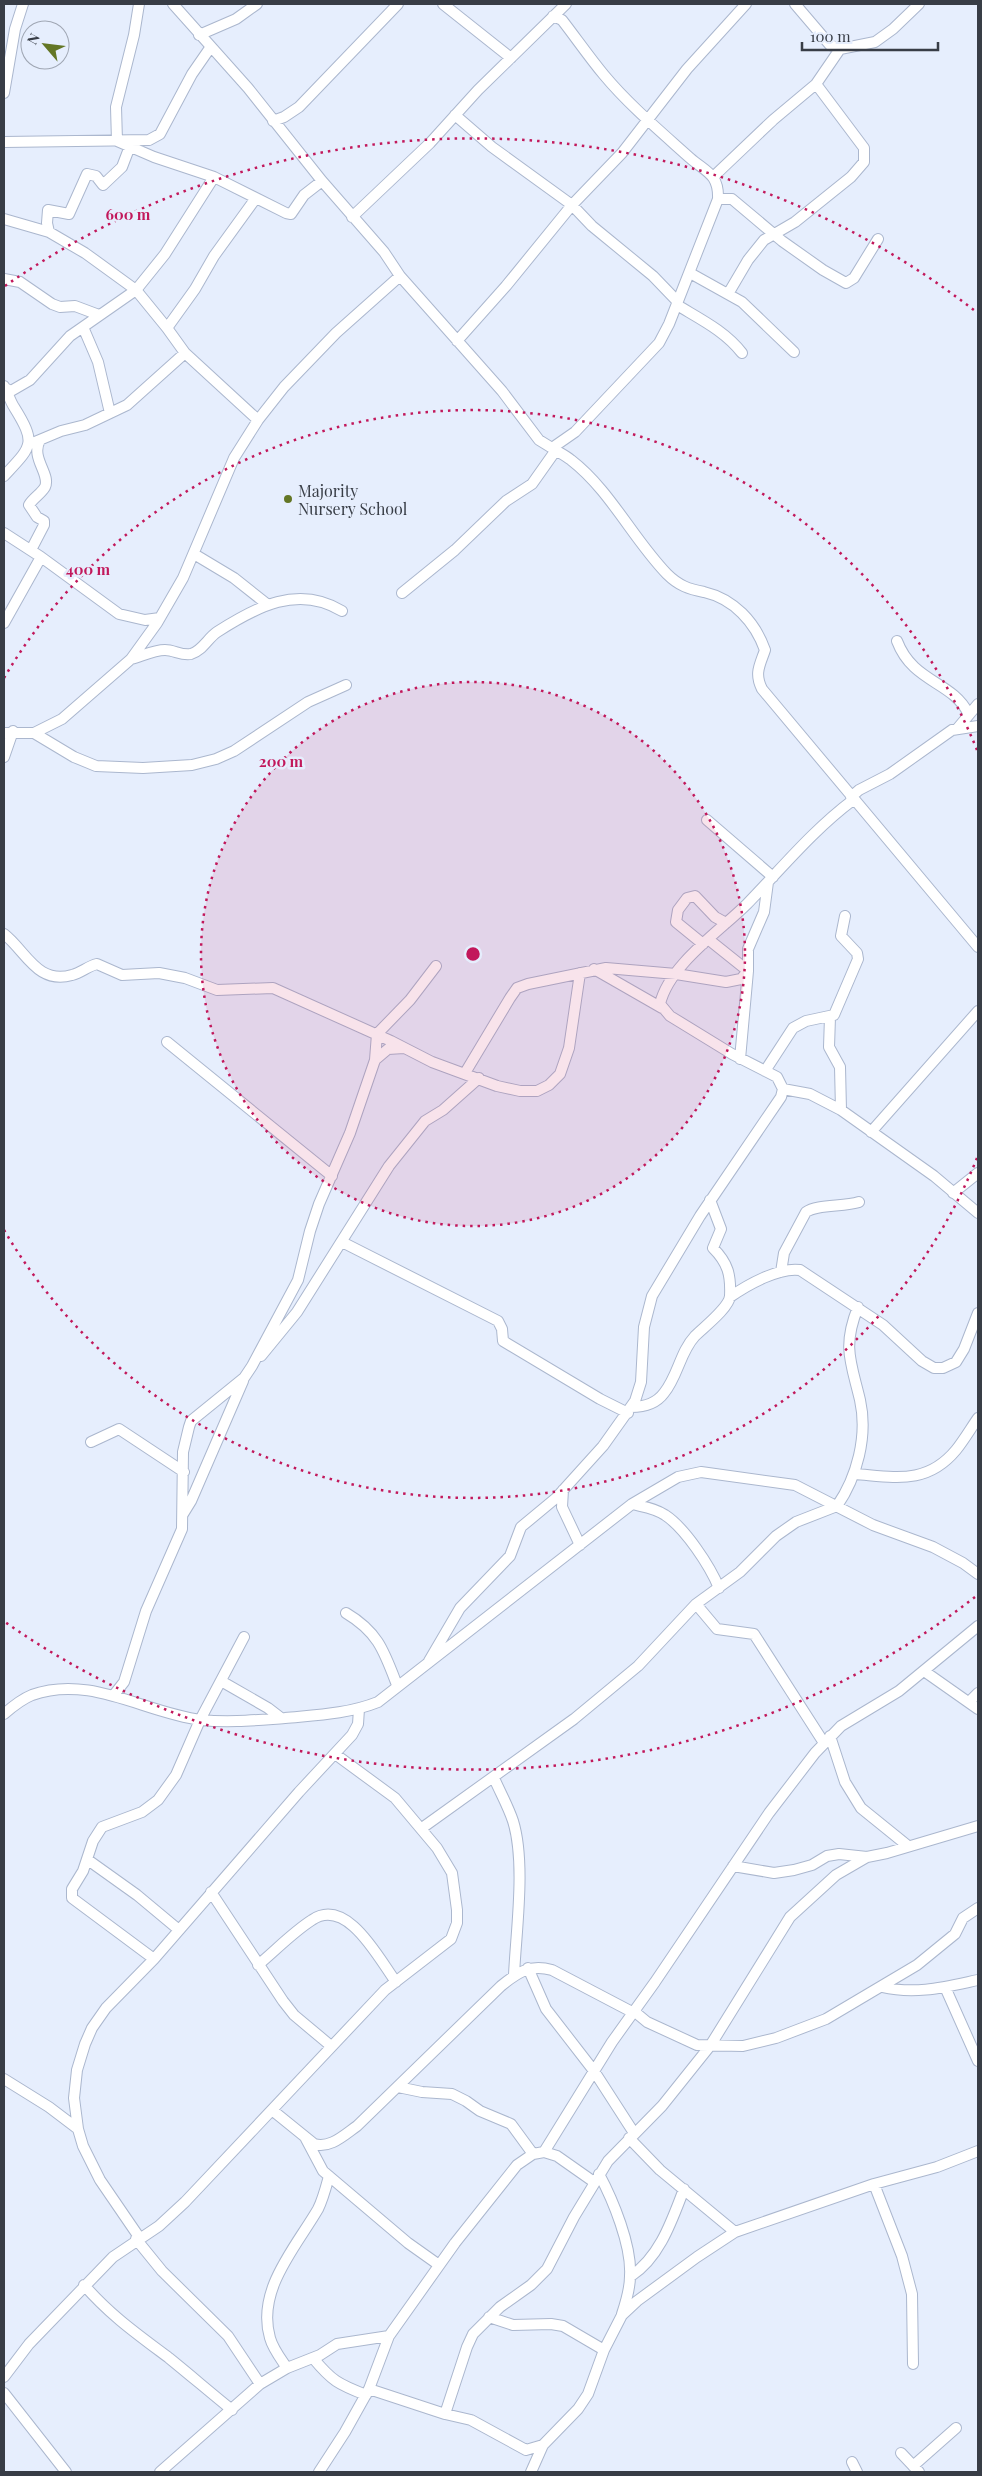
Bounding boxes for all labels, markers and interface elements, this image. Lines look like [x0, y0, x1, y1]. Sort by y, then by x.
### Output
north arrow [20, 20, 70, 70]
scale bar [802, 20, 938, 52]
text: 100 m [810, 26, 851, 46]
text: N [22, 30, 44, 48]
text: 600 m [106, 204, 151, 224]
place label: Majority Nursery School [298, 480, 408, 519]
marker: Majority Nursery School [282, 493, 294, 505]
text: 400 m [66, 559, 111, 579]
text: 200 m [259, 751, 304, 771]
centre of rings [464, 945, 482, 963]

